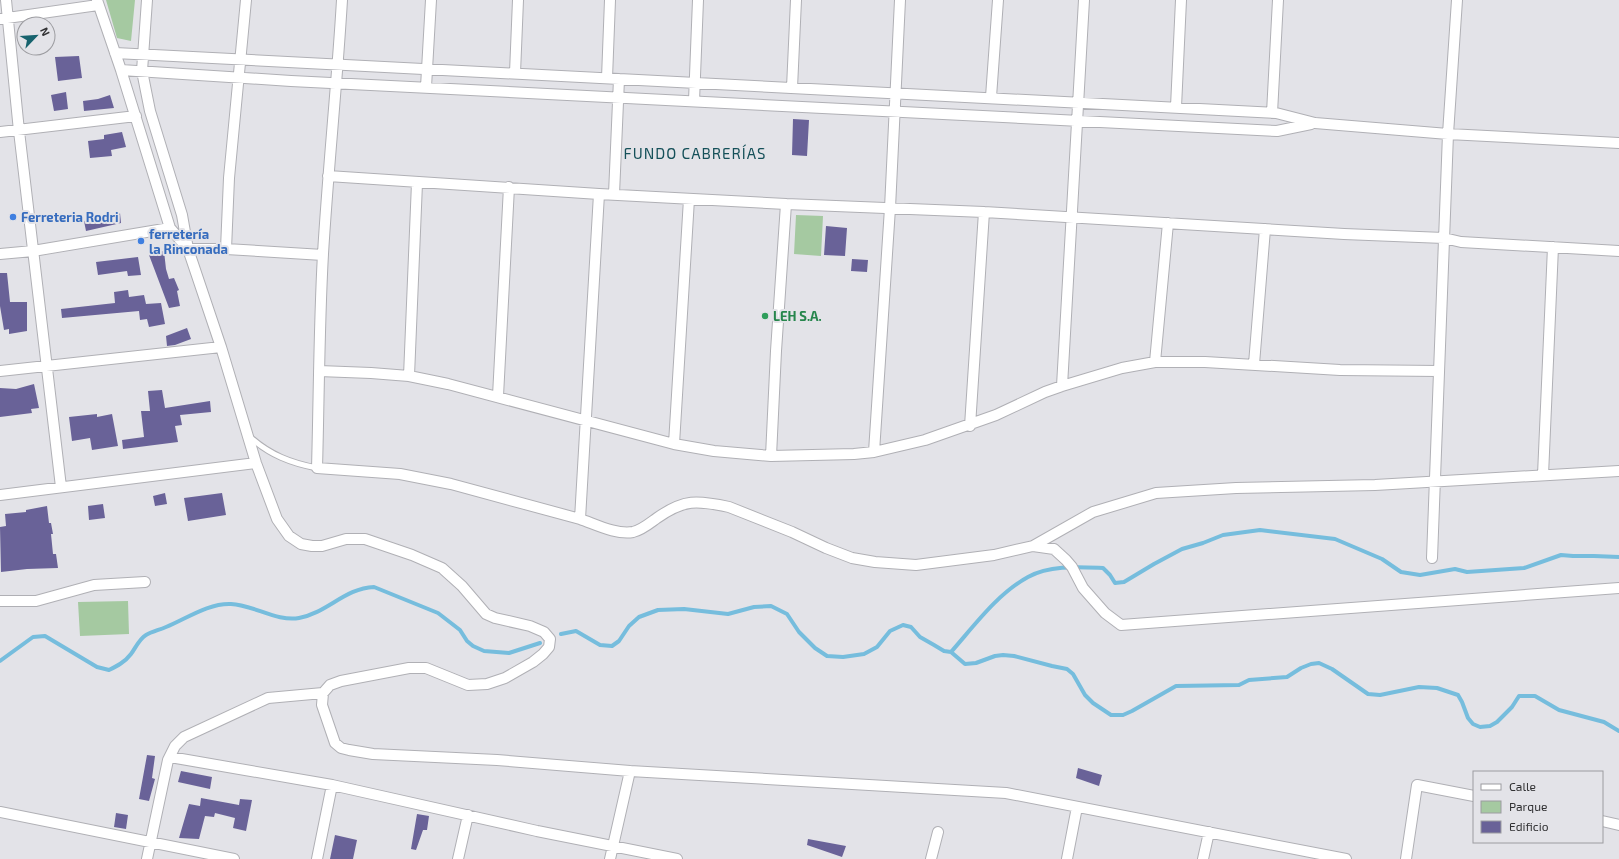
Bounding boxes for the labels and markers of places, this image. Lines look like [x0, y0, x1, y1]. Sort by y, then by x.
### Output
place label: Ferreteria Rodri [21, 209, 119, 225]
marker: Ferreteria Rodri [8, 212, 18, 222]
place label: ferretería la Rinconada [149, 226, 228, 257]
marker: ferretería la Rinconada [136, 236, 146, 246]
place label: LEH S.A. [773, 308, 822, 324]
marker: LEH S.A. [760, 311, 770, 321]

